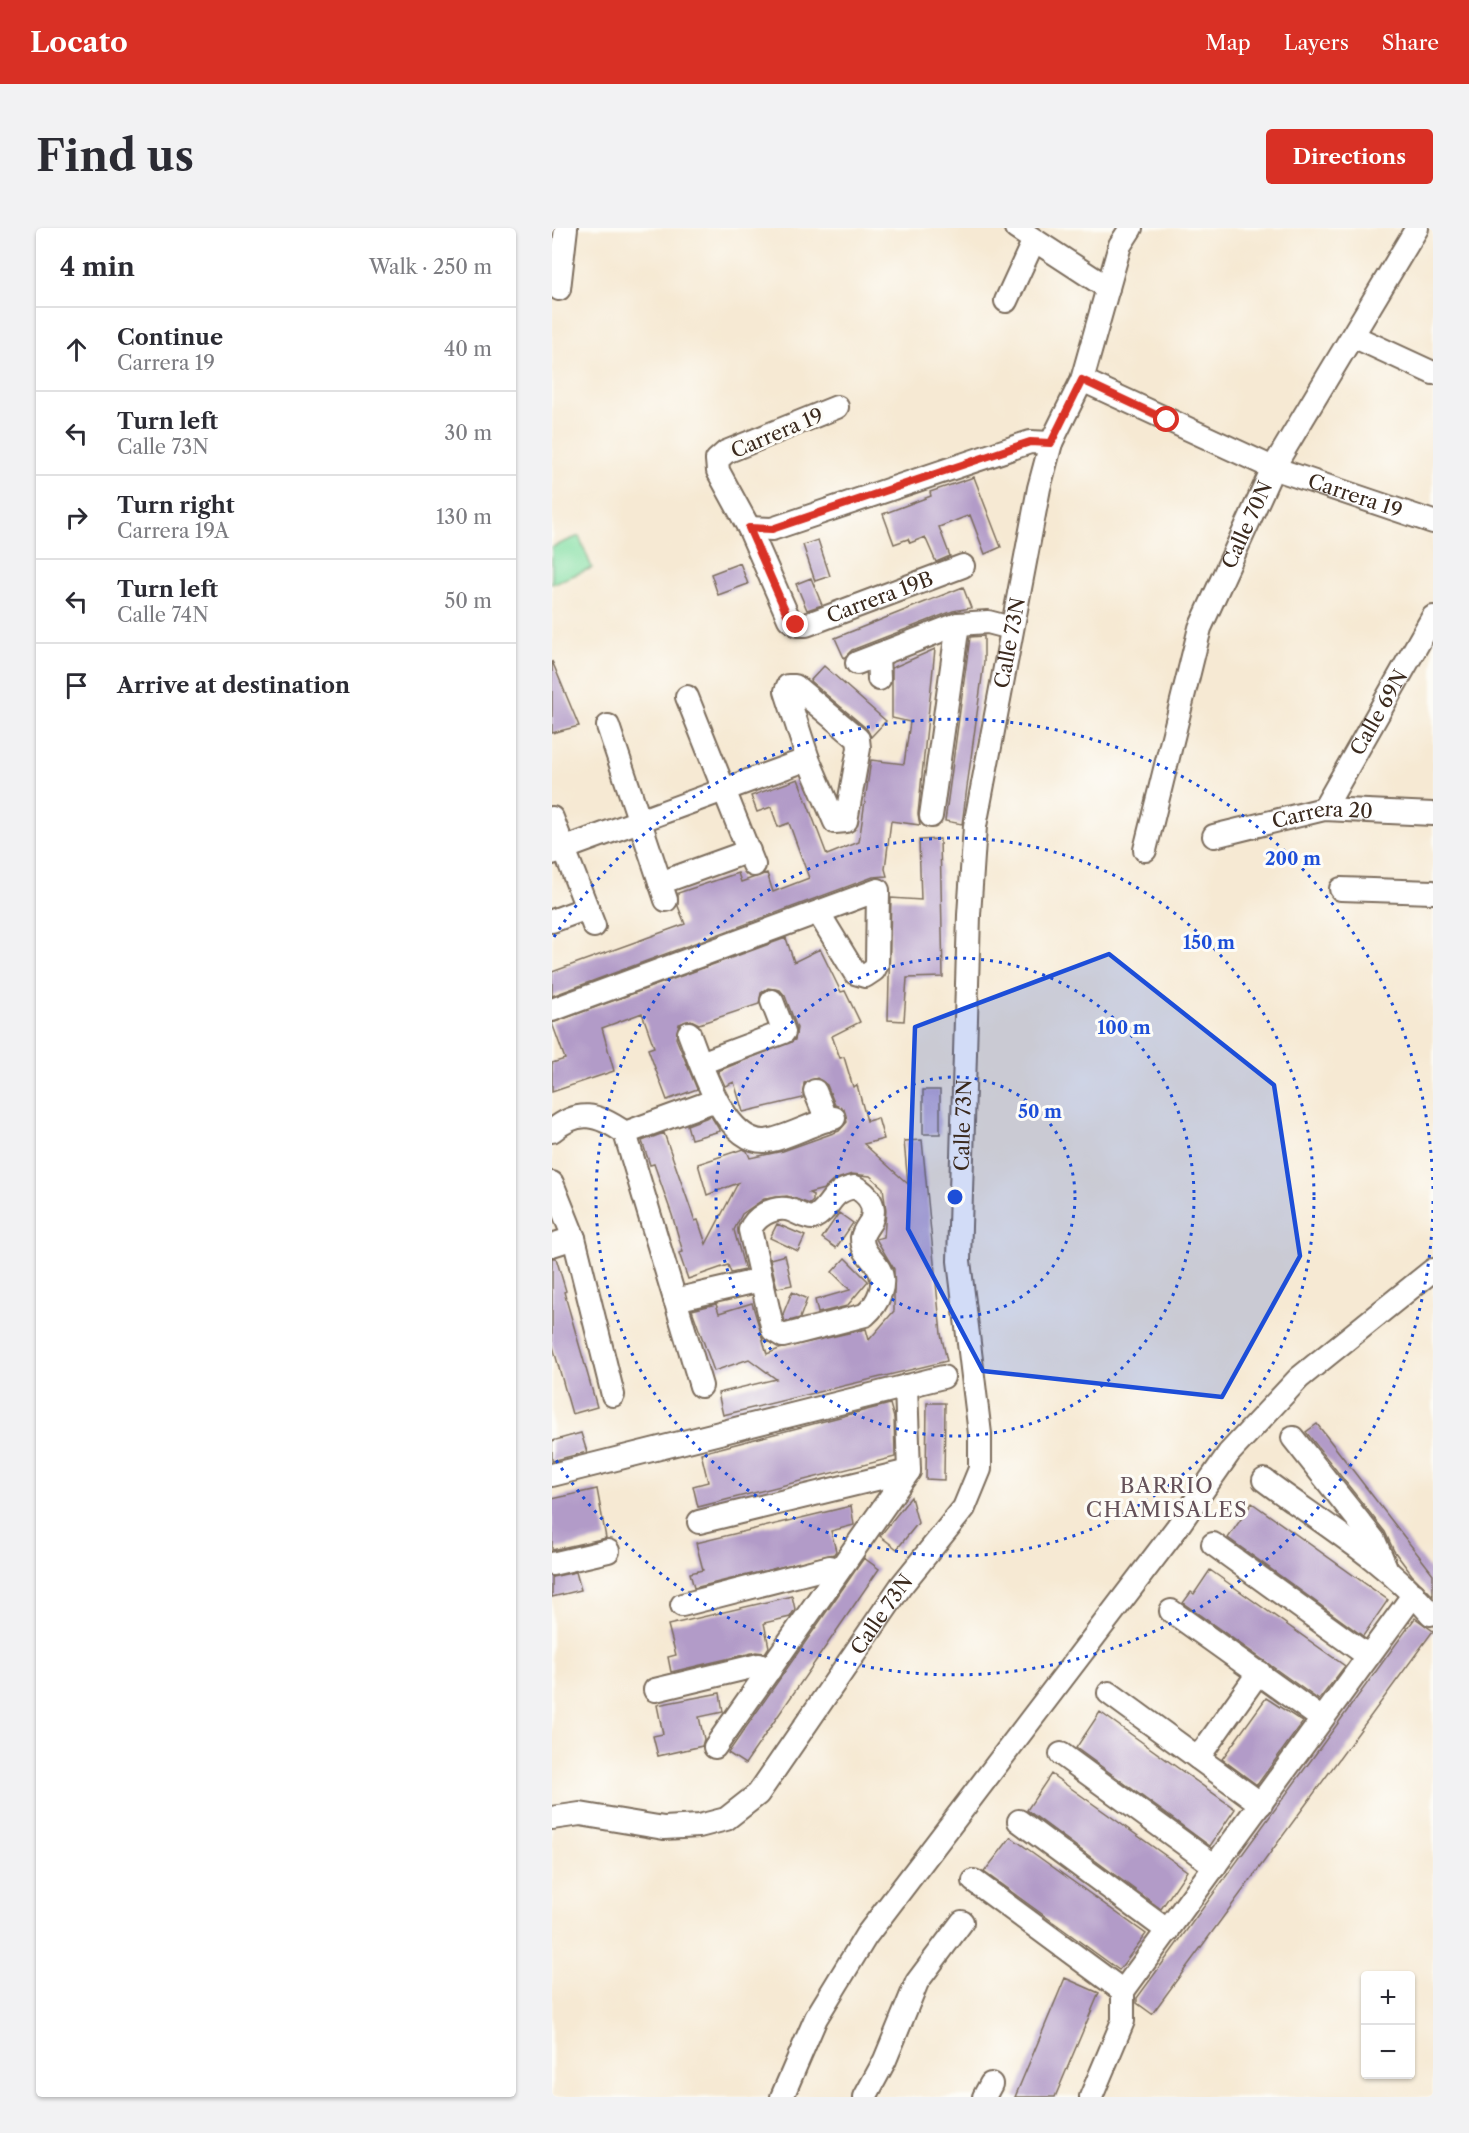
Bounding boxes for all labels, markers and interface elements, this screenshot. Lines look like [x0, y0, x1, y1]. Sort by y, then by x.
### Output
text: Locato [30, 25, 128, 59]
text: Map [1206, 30, 1251, 55]
text: Layers [1284, 30, 1349, 55]
text: Share [1382, 30, 1439, 55]
button: Directions [1266, 129, 1433, 184]
text: Find us [36, 130, 194, 182]
text: 4 min [60, 251, 135, 283]
text: Walk · 250 m [369, 255, 492, 279]
text: Continue [117, 324, 223, 351]
icon: ahead [60, 333, 93, 366]
text: 40 m [444, 337, 492, 361]
text: Carrera 19 [117, 351, 215, 375]
street label: Carrera 19 [727, 403, 827, 463]
route start [1153, 406, 1179, 432]
text: Turn left [117, 408, 218, 435]
icon: left [60, 417, 93, 450]
text: 30 m [444, 421, 492, 445]
text: Calle 73N [117, 435, 209, 459]
street label: Carrera 19 [1305, 469, 1405, 523]
street label: Calle 70N [1217, 477, 1277, 572]
text: Turn right [117, 492, 235, 519]
icon: right [60, 501, 93, 534]
text: 130 m [436, 505, 492, 529]
text: Carrera 19A [117, 519, 229, 543]
street label: Carrera 19B [823, 566, 936, 628]
text: Turn left [117, 576, 218, 603]
icon: left [60, 585, 93, 618]
text: 50 m [445, 589, 492, 613]
street label: Calle 73N [989, 595, 1030, 690]
text: Calle 74N [117, 603, 209, 627]
route end [782, 611, 808, 637]
street label: Calle 69N [1345, 665, 1413, 759]
icon: arrive [60, 669, 93, 702]
text: Arrive at destination [117, 672, 350, 699]
street label: Carrera 20 [1269, 797, 1373, 833]
text: 200 m [1265, 848, 1321, 870]
text: 150 m [1183, 932, 1235, 954]
text: 100 m [1097, 1017, 1151, 1039]
street label: Calle 73N [950, 1079, 976, 1171]
text: 50 m [1018, 1101, 1062, 1123]
centre of rings [945, 1187, 965, 1207]
district label: BARRIO CHAMISALES [1086, 1473, 1248, 1522]
street label: Calle 73N [846, 1570, 918, 1659]
map controls [1361, 1971, 1415, 2079]
button: + [1361, 1971, 1415, 2025]
button: − [1361, 2025, 1415, 2079]

